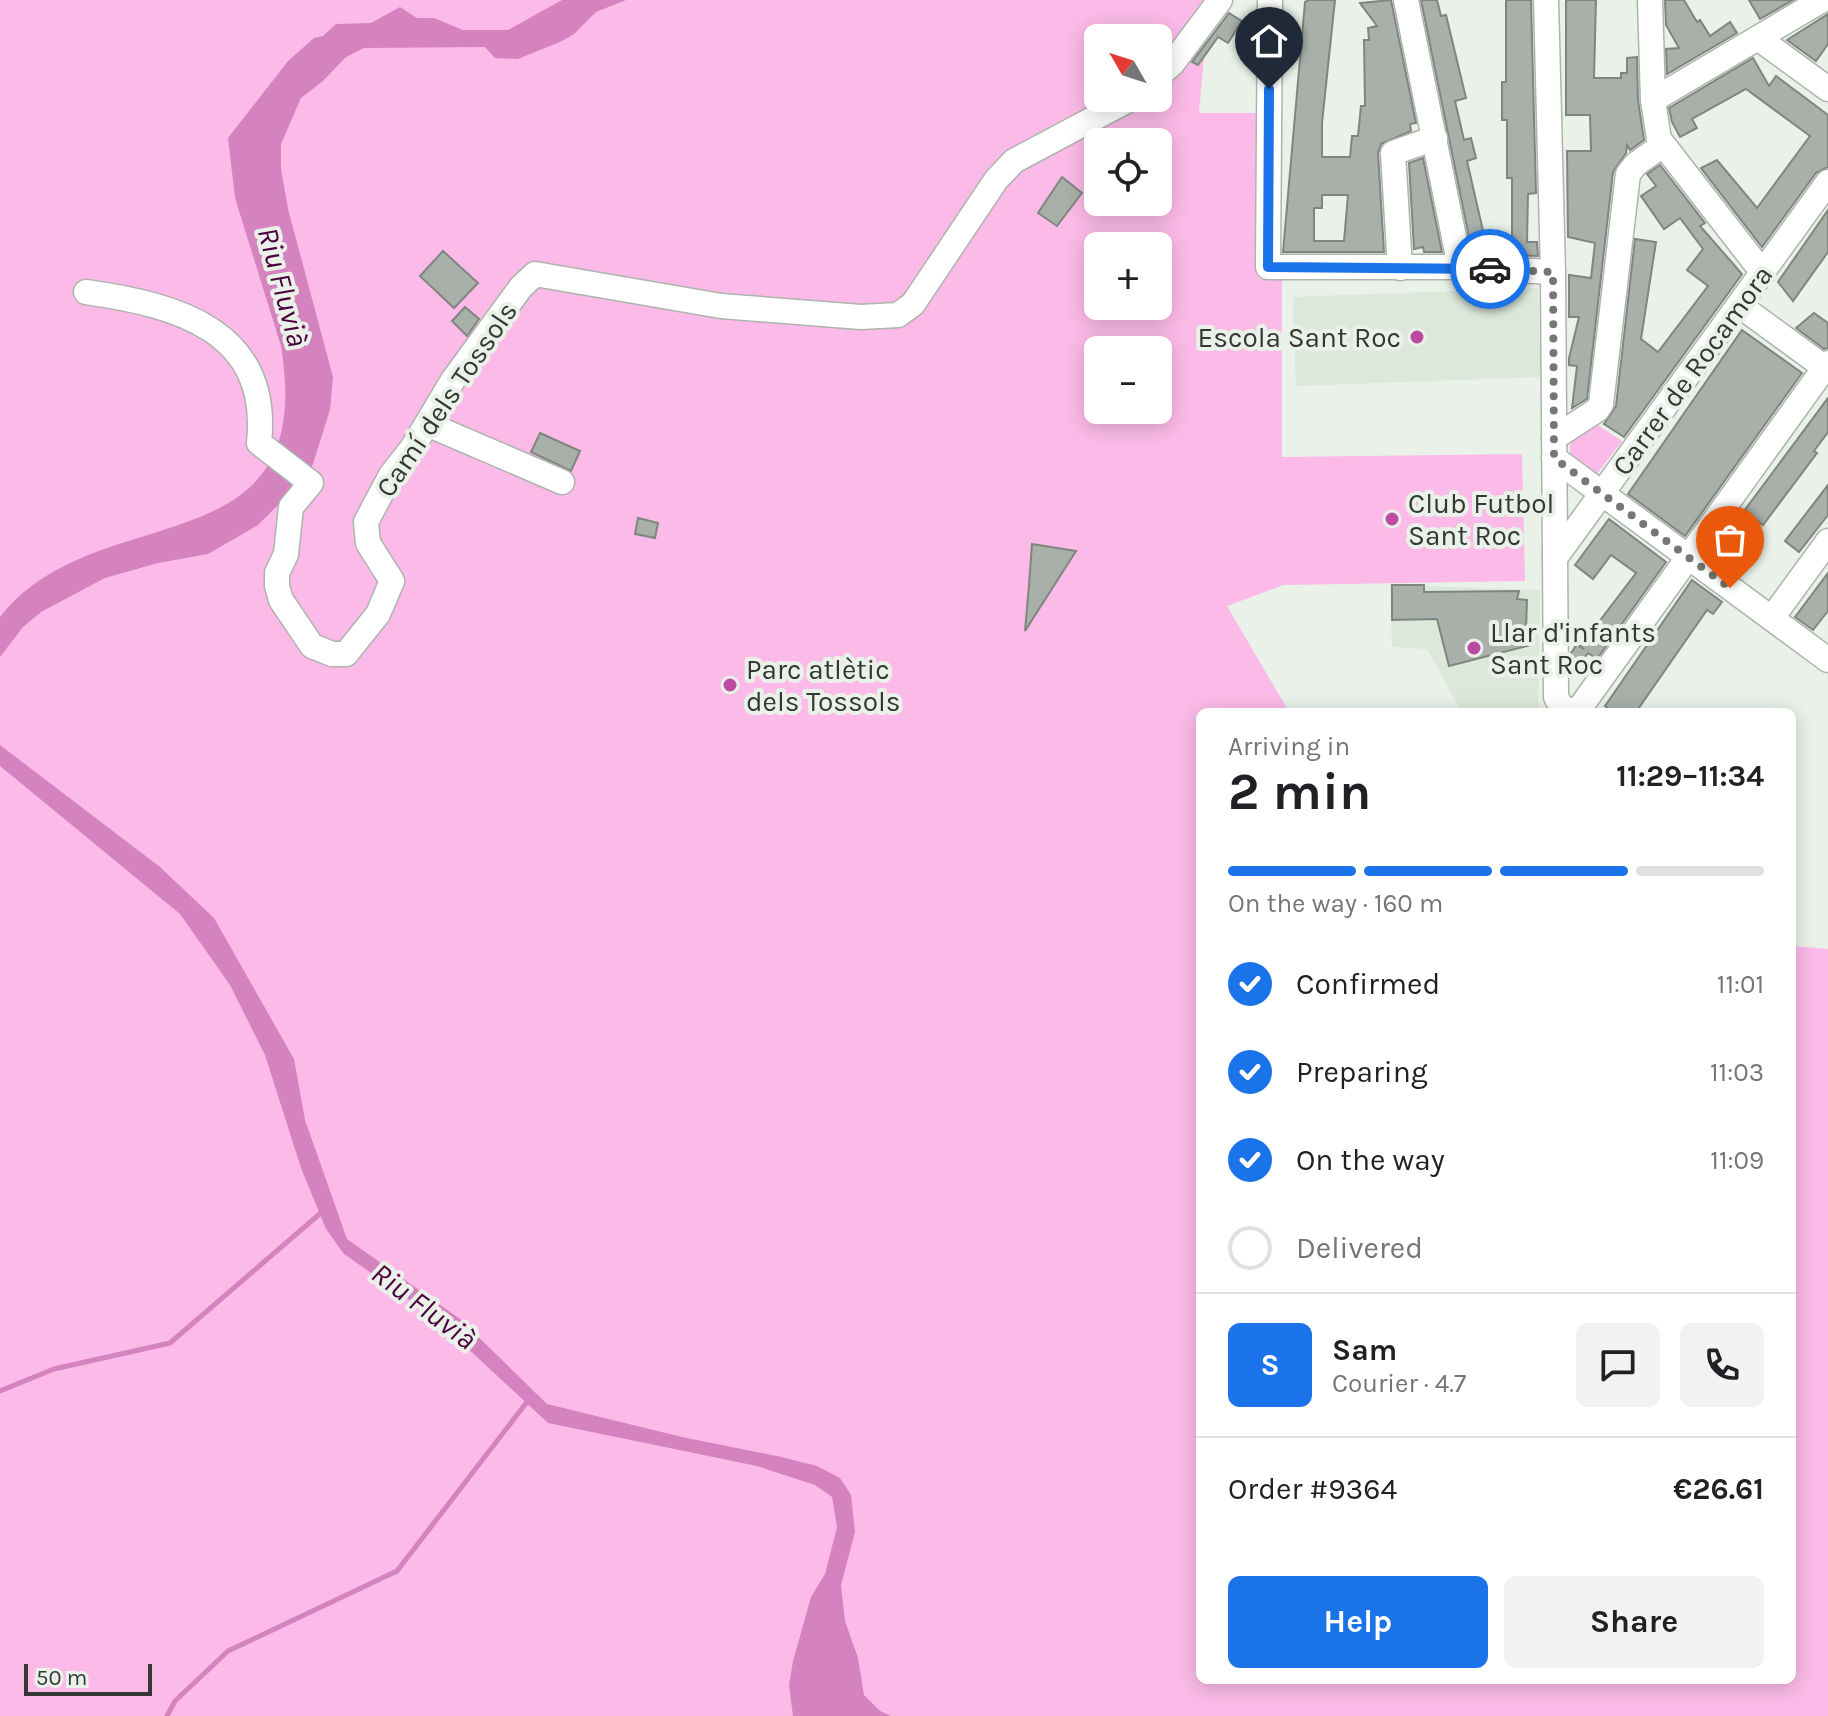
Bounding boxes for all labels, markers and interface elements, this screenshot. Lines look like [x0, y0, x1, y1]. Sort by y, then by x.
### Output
pin [1235, 7, 1303, 89]
icon: home [1247, 19, 1291, 63]
north arrow [1084, 24, 1172, 112]
map controls [1084, 24, 1172, 424]
button: locate [1084, 128, 1172, 216]
water label: Riu Fluvià [250, 223, 316, 351]
courier [1450, 229, 1530, 309]
button: + [1084, 232, 1172, 320]
icon: car [1468, 247, 1512, 291]
street label: Carrer de Rocamora [1605, 259, 1780, 481]
street label: Camí dels Tossols [369, 295, 524, 503]
place label: Escola Sant Roc [1198, 321, 1401, 354]
marker: Escola Sant Roc [1408, 328, 1426, 346]
button: − [1084, 336, 1172, 424]
place label: Club Futbol Sant Roc [1408, 487, 1554, 552]
pin [1696, 506, 1764, 588]
marker: Club Futbol Sant Roc [1383, 510, 1401, 528]
icon: bag [1708, 518, 1752, 562]
place label: Llar d'infants Sant Roc [1490, 616, 1656, 681]
marker: Llar d'infants Sant Roc [1465, 639, 1483, 657]
place label: Parc atlètic dels Tossols [746, 653, 901, 718]
marker: Parc atlètic dels Tossols [721, 676, 739, 694]
text: Arriving in [1228, 731, 1350, 762]
text: 11:29–11:34 [1616, 758, 1764, 794]
text: 2 min [1228, 761, 1371, 822]
text: On the way · 160 m [1228, 888, 1443, 919]
icon: check [1228, 962, 1272, 1006]
text: Confirmed [1296, 966, 1440, 1002]
text: 11:01 [1717, 969, 1764, 1000]
icon: check [1228, 1050, 1272, 1094]
text: Preparing [1296, 1054, 1428, 1090]
text: 11:03 [1710, 1057, 1764, 1088]
icon: check [1228, 1138, 1272, 1182]
text: On the way [1296, 1142, 1445, 1178]
text: 11:09 [1710, 1145, 1764, 1176]
text: Delivered [1296, 1230, 1423, 1266]
water label: Riu Fluvià [364, 1255, 484, 1357]
button: chat [1576, 1323, 1660, 1407]
button: phone [1680, 1323, 1764, 1407]
text: Sam [1332, 1332, 1397, 1368]
text: S [1260, 1347, 1280, 1383]
text: Courier · 4.7 [1332, 1368, 1466, 1399]
text: Order #9364 [1228, 1471, 1397, 1507]
text: €26.61 [1673, 1471, 1764, 1507]
button: Help [1228, 1576, 1488, 1668]
button: Share [1504, 1576, 1764, 1668]
scale bar [24, 1660, 152, 1696]
text: 50 m [36, 1665, 87, 1691]

